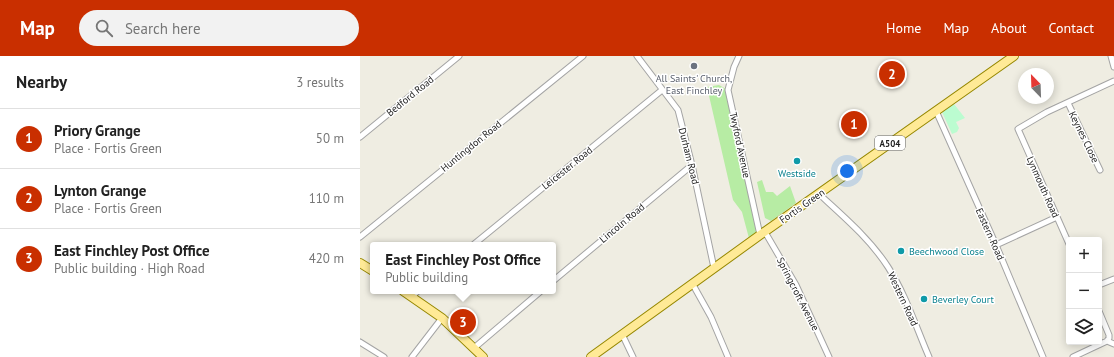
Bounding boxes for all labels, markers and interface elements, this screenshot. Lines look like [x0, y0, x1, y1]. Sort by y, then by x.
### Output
search box [79, 10, 359, 46]
text: Map [20, 16, 55, 40]
icon: search [93, 17, 115, 39]
text: Search here [125, 19, 201, 38]
text: Home [886, 19, 921, 37]
text: Map [943, 19, 969, 37]
text: About [991, 19, 1027, 37]
text: Contact [1049, 19, 1094, 37]
pin: 2 [879, 59, 905, 89]
marker: All Saints' Church, East Finchley [689, 61, 699, 71]
north arrow [1018, 68, 1054, 104]
text: Nearby [16, 71, 67, 93]
place label: All Saints' Church, East Finchley [656, 72, 732, 97]
street label: Bedford Road [384, 73, 436, 119]
text: 3 results [296, 74, 344, 91]
pin: 1 [841, 109, 867, 139]
street label: Keynes Close [1066, 109, 1102, 165]
street label: Twyford Avenue [727, 111, 753, 179]
street label: Huntingdon Road [438, 117, 504, 175]
text: Priory Grange [54, 121, 141, 140]
street label: Durham Road [676, 126, 702, 186]
text: 1 [25, 130, 33, 147]
text: 50 m [316, 130, 344, 147]
road number: A504 [875, 136, 905, 150]
text: Place · Fortis Green [54, 140, 162, 157]
street label: Leicester Road [539, 144, 595, 192]
street label: Lynmouth Road [1024, 154, 1062, 220]
marker: Westside [792, 156, 802, 166]
your location [837, 161, 857, 181]
place label: Westside [778, 167, 816, 180]
text: Lynton Grange [54, 181, 146, 200]
street label: Fortis Green [777, 186, 827, 226]
text: 2 [25, 190, 33, 207]
text: 110 m [309, 190, 344, 207]
text: Place · Fortis Green [54, 200, 162, 217]
street label: Lincoln Road [597, 200, 647, 246]
street label: Eastern Road [973, 206, 1007, 262]
map controls [1066, 237, 1102, 345]
button: + [1066, 237, 1102, 273]
text: East Finchley Post Office [54, 241, 210, 260]
popup [370, 242, 556, 294]
place label: Beechwood Close [909, 245, 984, 258]
marker: Beechwood Close [896, 246, 906, 256]
text: 3 [25, 250, 33, 267]
text: 420 m [309, 250, 344, 267]
text: East Finchley Post Office [385, 250, 541, 269]
street label: Springcroft Avenue [774, 255, 822, 333]
text: Public building · High Road [54, 260, 205, 277]
text: Public building [385, 269, 468, 286]
street label: Western Road [885, 270, 921, 328]
button: − [1066, 273, 1102, 309]
place label: Beverley Court [932, 293, 994, 306]
marker: Beverley Court [919, 294, 929, 304]
pin: 3 [450, 307, 476, 337]
button: layers [1066, 309, 1102, 345]

